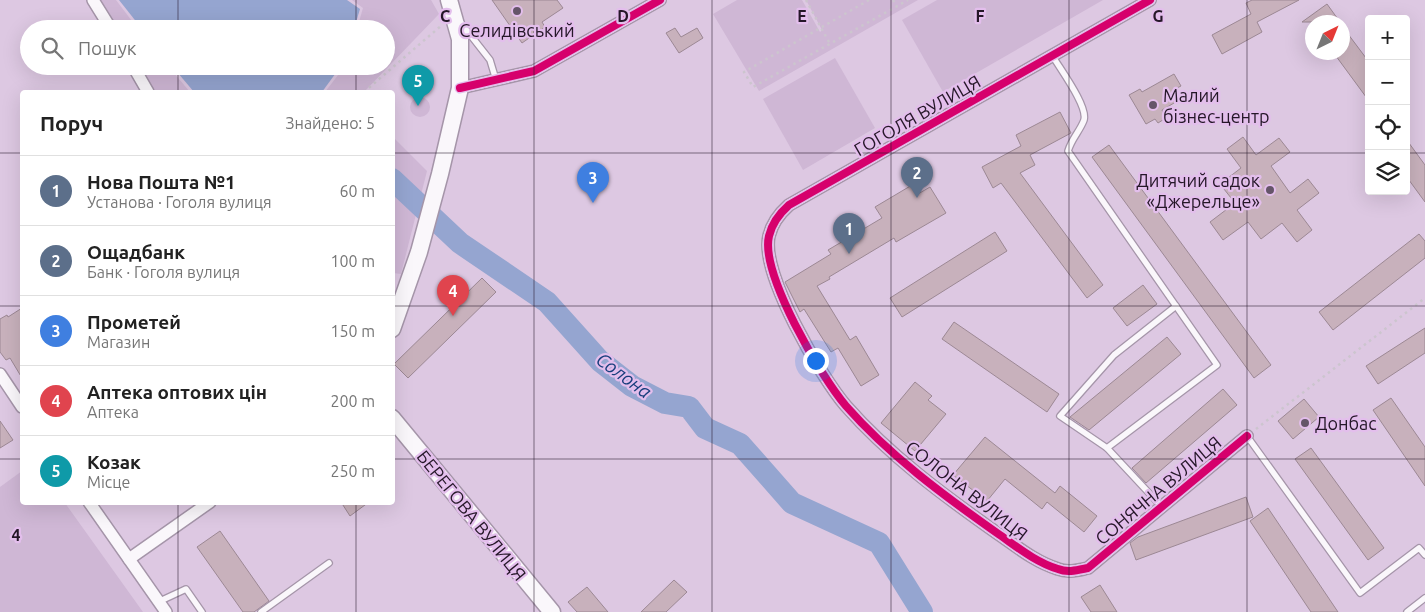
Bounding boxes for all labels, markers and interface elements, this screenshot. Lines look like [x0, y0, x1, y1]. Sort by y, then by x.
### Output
marker: Селидівський [511, 5, 523, 17]
text: C [440, 7, 450, 25]
text: D [617, 7, 629, 25]
text: E [797, 7, 807, 25]
text: F [976, 7, 985, 25]
text: G [1152, 7, 1164, 25]
north arrow [1305, 15, 1350, 60]
map controls [1365, 15, 1410, 195]
button: + [1365, 15, 1410, 60]
search box [20, 20, 395, 75]
place label: Селидівський [459, 20, 575, 40]
icon: search [38, 34, 66, 62]
text: Пошук [78, 37, 137, 59]
button: − [1365, 60, 1410, 105]
pin: 5 [402, 65, 434, 106]
street label: ГОГОЛЯ ВУЛИЦЯ [850, 71, 984, 159]
place label: Малий бізнес-центр [1163, 85, 1270, 126]
marker: Малий бізнес-центр [1147, 99, 1159, 111]
button: locate [1365, 105, 1410, 150]
text: Поруч [40, 111, 103, 135]
text: Знайдено: 5 [286, 114, 375, 132]
button: layers [1365, 150, 1410, 195]
pin: 2 [901, 157, 933, 198]
pin: 3 [577, 162, 609, 203]
place label: Дитячий садок «Джерельце» [1136, 170, 1260, 211]
text: Нова Пошта №1 [87, 171, 236, 193]
text: 1 [51, 182, 61, 200]
text: 60 m [339, 182, 375, 200]
marker: Дитячий садок «Джерельце» [1264, 184, 1276, 196]
text: Установа · Гоголя вулиця [87, 193, 272, 211]
pin: 1 [833, 213, 865, 254]
text: Ощадбанк [87, 241, 185, 263]
text: 2 [51, 252, 61, 270]
text: 100 m [330, 252, 375, 270]
text: Банк · Гоголя вулиця [87, 263, 240, 281]
pin: 4 [437, 275, 469, 316]
text: Прометей [87, 311, 181, 333]
text: 3 [51, 322, 61, 340]
text: 150 m [330, 322, 375, 340]
text: Магазин [87, 333, 150, 351]
water label: Солона [592, 348, 656, 402]
your location [803, 348, 829, 374]
text: Аптека оптових цін [87, 381, 267, 403]
text: 4 [51, 392, 61, 410]
text: 200 m [330, 392, 375, 410]
text: Аптека [87, 403, 139, 421]
place label: Донбас [1315, 413, 1377, 433]
marker: Донбас [1299, 417, 1311, 429]
street label: СОНЯЧНА ВУЛИЦЯ [1091, 432, 1225, 548]
street label: СОЛОНА ВУЛИЦЯ [902, 436, 1032, 544]
street label: БЕРЕГОВА ВУЛИЦЯ [413, 446, 531, 584]
text: Козак [87, 451, 141, 473]
text: 5 [51, 462, 61, 480]
text: 250 m [330, 462, 375, 480]
text: Місце [87, 473, 130, 491]
text: 4 [11, 526, 21, 544]

